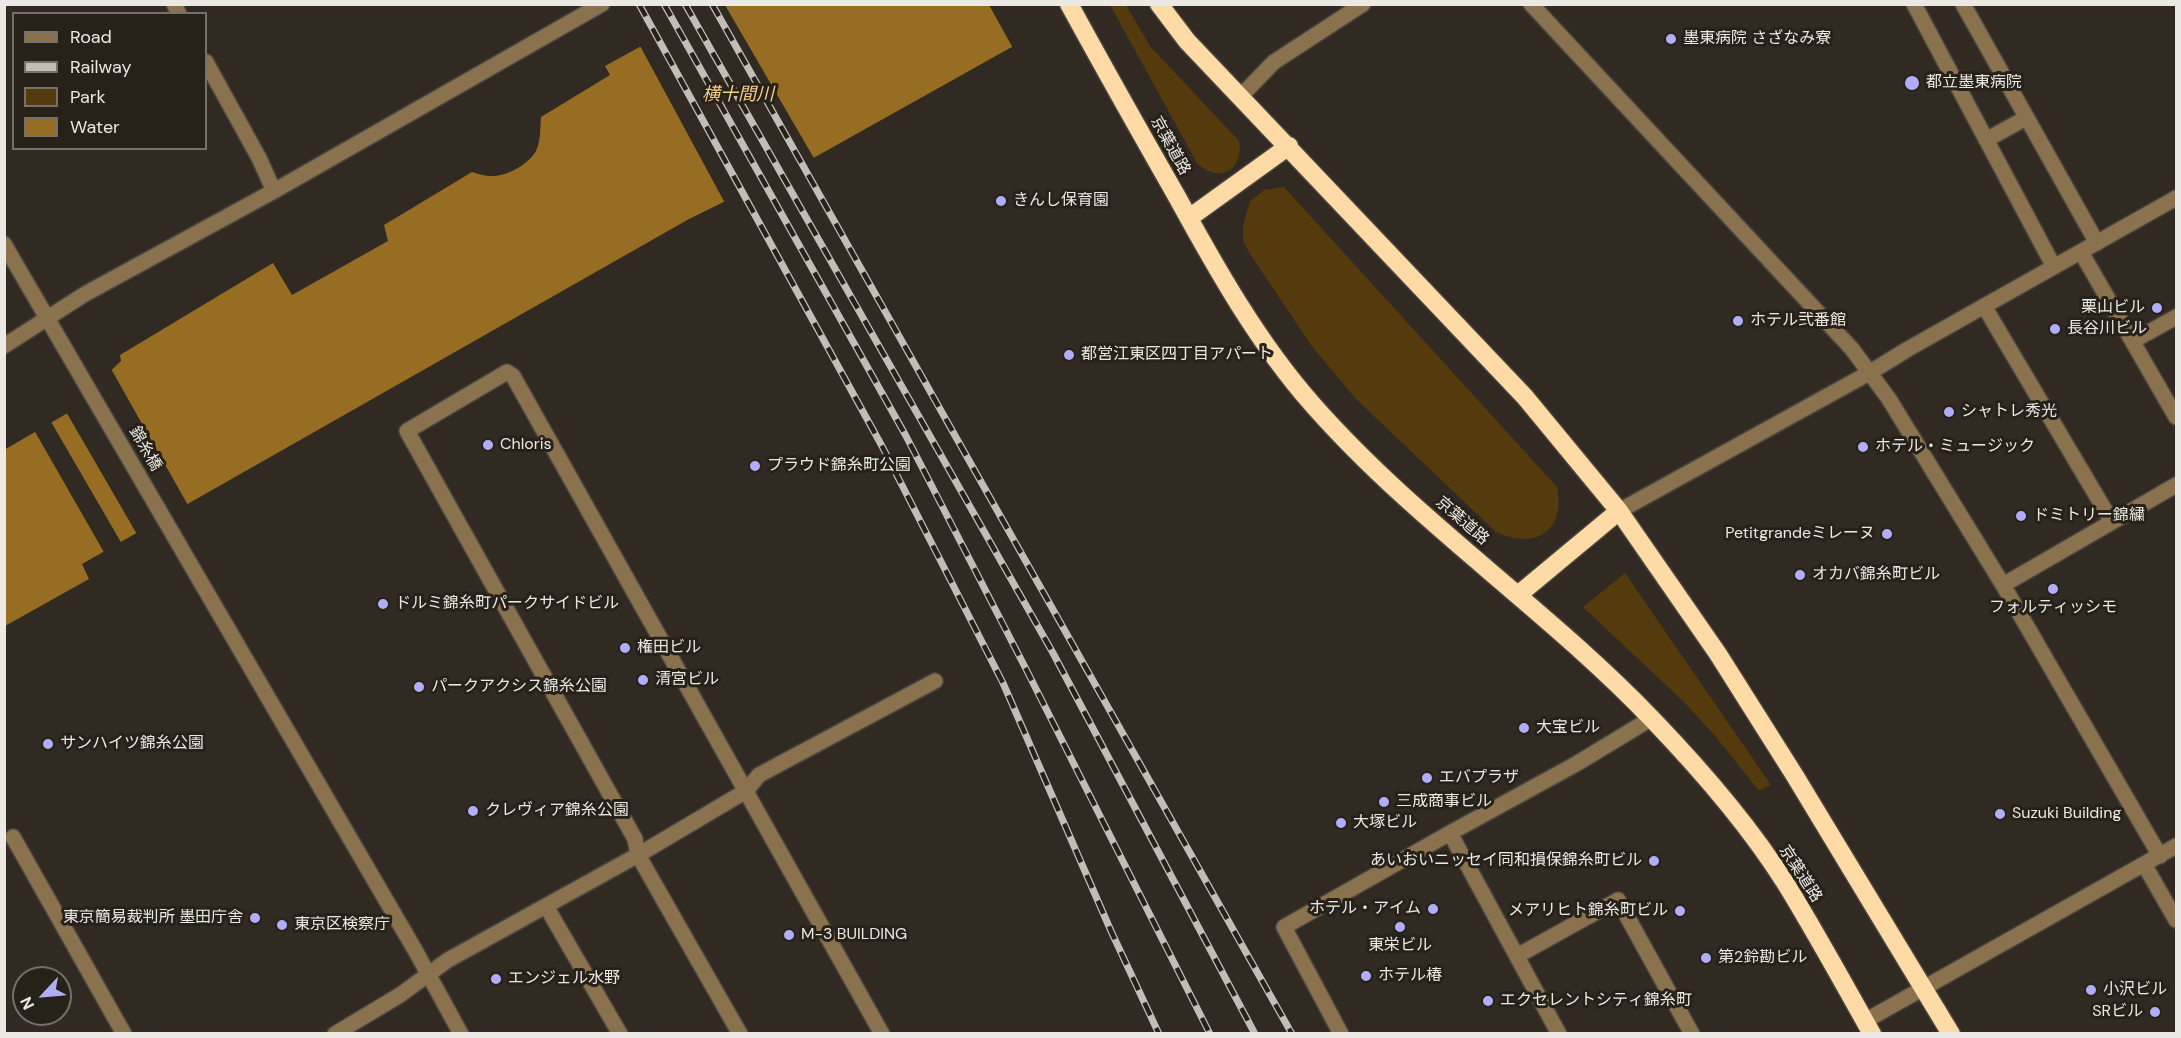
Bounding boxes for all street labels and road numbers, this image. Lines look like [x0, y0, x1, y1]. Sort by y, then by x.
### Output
street label: 京葉道路 [1146, 113, 1194, 179]
street label: 錦糸橋 [125, 423, 165, 475]
street label: 京葉道路 [1432, 493, 1492, 549]
street label: 京葉道路 [1775, 842, 1825, 906]

